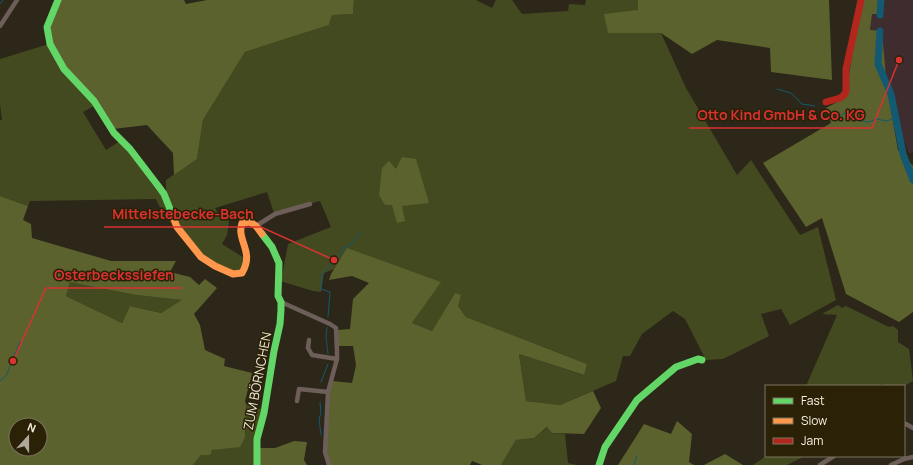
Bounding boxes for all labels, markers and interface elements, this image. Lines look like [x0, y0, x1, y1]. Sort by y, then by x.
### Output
callout: Otto Kind GmbH & Co. KG [689, 102, 872, 128]
text: Otto Kind GmbH & Co. KG [697, 105, 865, 124]
callout: Mittelstebecke-Bach [104, 201, 261, 227]
text: Mittelstebecke-Bach [112, 204, 254, 223]
callout: Osterbeckssiefen [46, 262, 182, 288]
text: Osterbeckssiefen [54, 265, 174, 284]
street label: ZUM BÖRNCHEN [239, 330, 275, 432]
legend [765, 385, 905, 457]
text: Fast [801, 392, 825, 409]
text: Slow [801, 412, 827, 429]
north arrow [8, 417, 48, 457]
text: N [25, 419, 38, 436]
text: Jam [801, 432, 823, 449]

